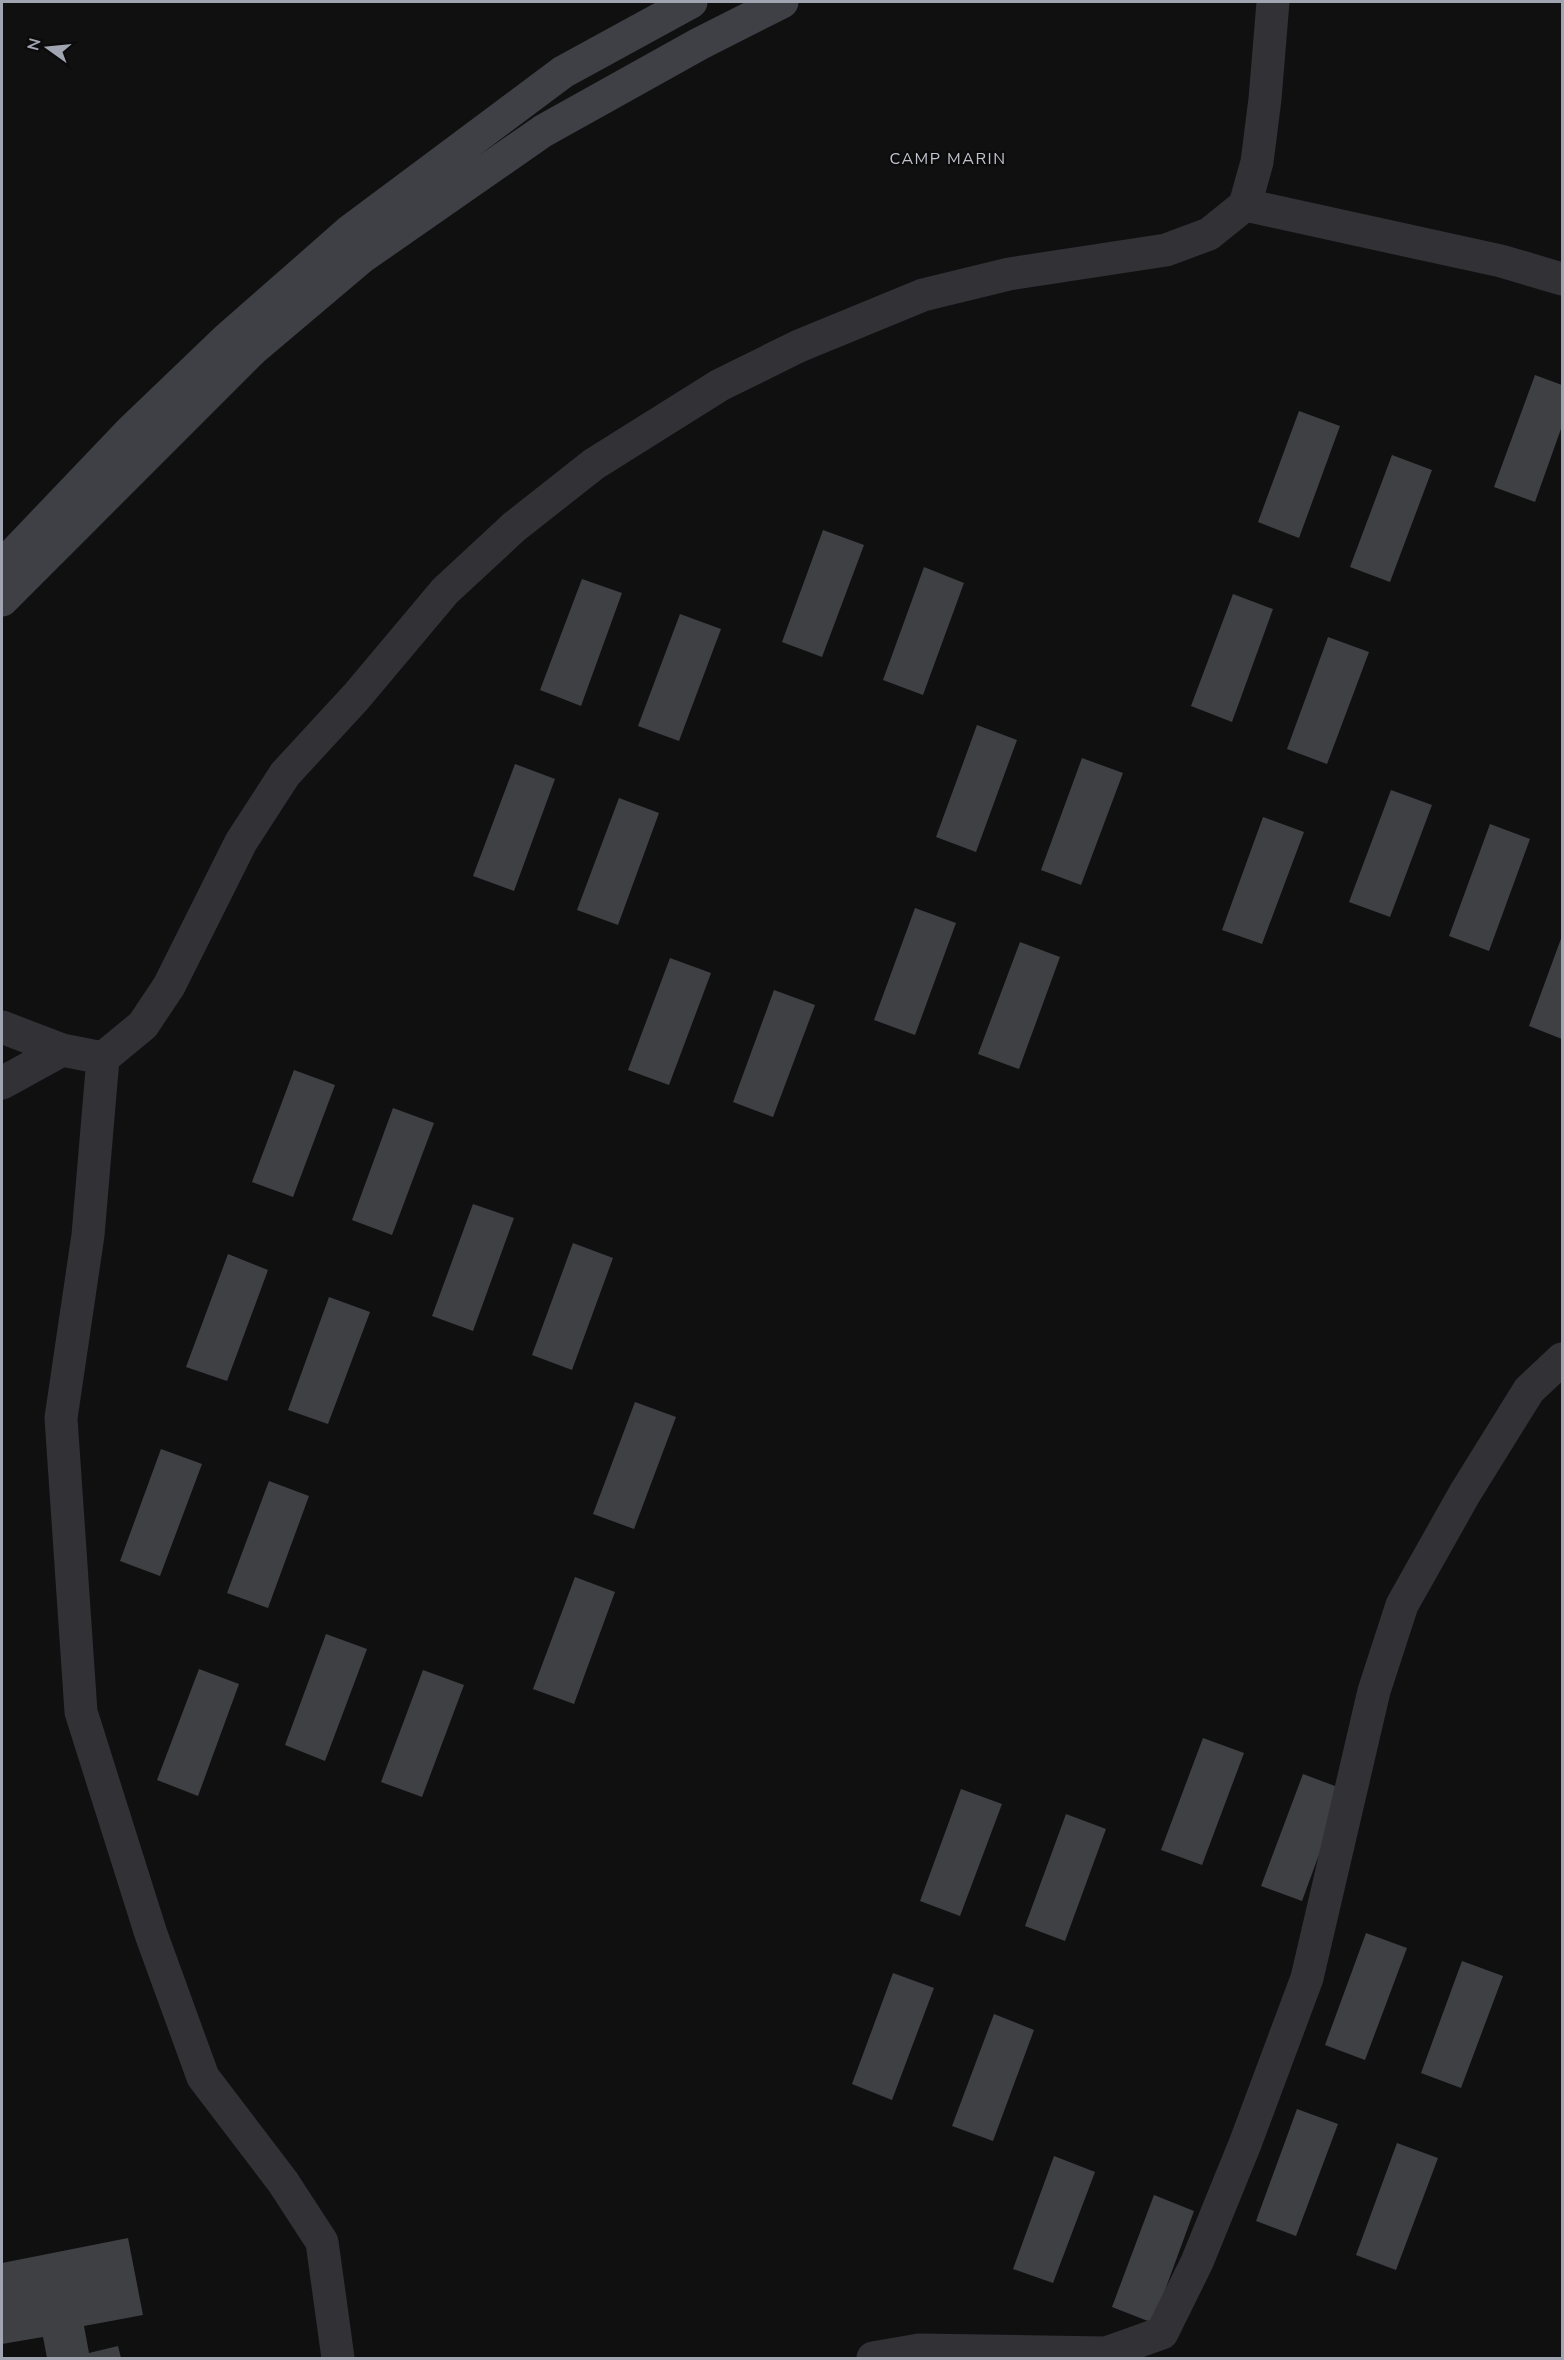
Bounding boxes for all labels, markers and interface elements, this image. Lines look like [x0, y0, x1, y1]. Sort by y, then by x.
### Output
north arrow [18, 18, 78, 78]
text: N [22, 36, 47, 53]
district label: CAMP MARIN [889, 148, 1007, 170]

